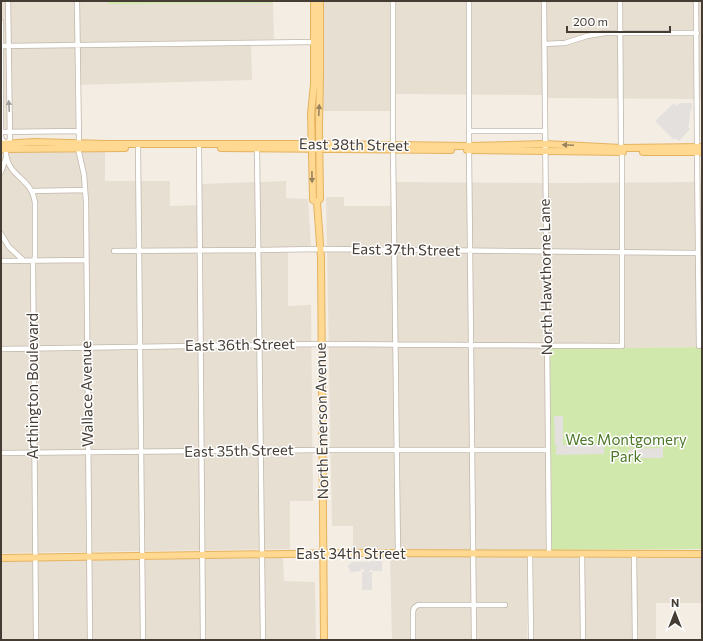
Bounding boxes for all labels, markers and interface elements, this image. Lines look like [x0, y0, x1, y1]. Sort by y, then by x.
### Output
scale bar [567, 8, 670, 34]
text: 200 m [573, 14, 608, 28]
one-way arrow [6, 99, 12, 112]
one-way arrow [316, 103, 322, 116]
street label: East 38th Street [299, 134, 409, 154]
one-way arrow [561, 142, 574, 148]
one-way arrow [309, 171, 315, 184]
street label: North Hawthorne Lane [535, 198, 555, 356]
street label: East 37th Street [351, 239, 461, 259]
street label: Arthington Boulevard [23, 313, 41, 459]
street label: East 36th Street [185, 334, 295, 354]
street label: Wallace Avenue [76, 341, 96, 447]
street label: North Emerson Avenue [311, 342, 331, 500]
park label: Wes Montgomery Park [565, 430, 687, 465]
street label: East 35th Street [184, 440, 294, 460]
street label: East 34th Street [296, 544, 406, 562]
north arrow [655, 593, 695, 633]
text: N [671, 596, 679, 609]

